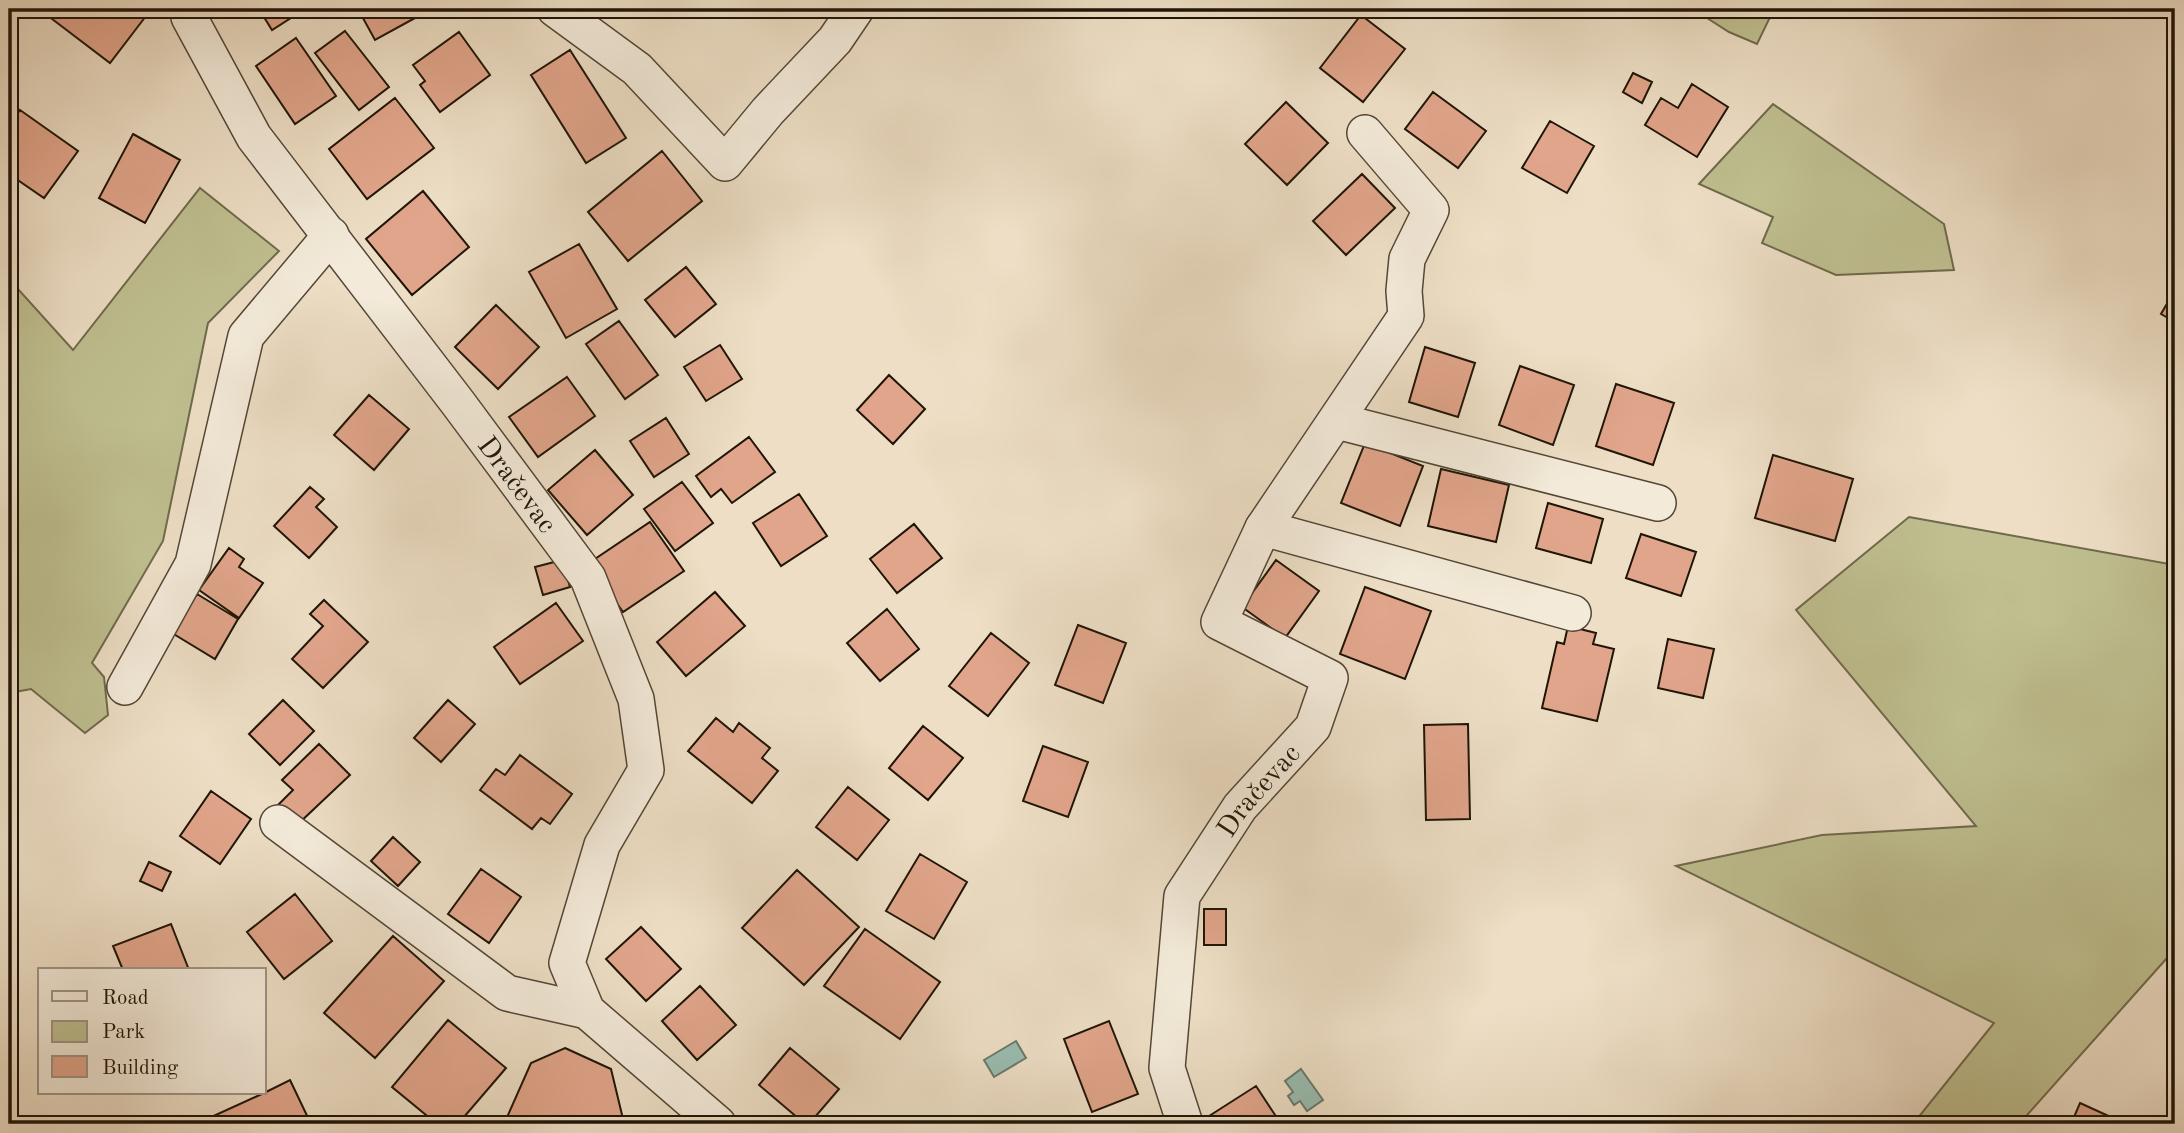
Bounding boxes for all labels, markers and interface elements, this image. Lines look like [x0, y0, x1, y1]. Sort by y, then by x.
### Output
street label: Dračevac [471, 432, 560, 539]
street label: Dračevac [1213, 740, 1307, 843]
legend [38, 968, 266, 1094]
text: Road [102, 988, 149, 1009]
text: Park [102, 1022, 145, 1043]
text: Building [102, 1058, 179, 1079]

